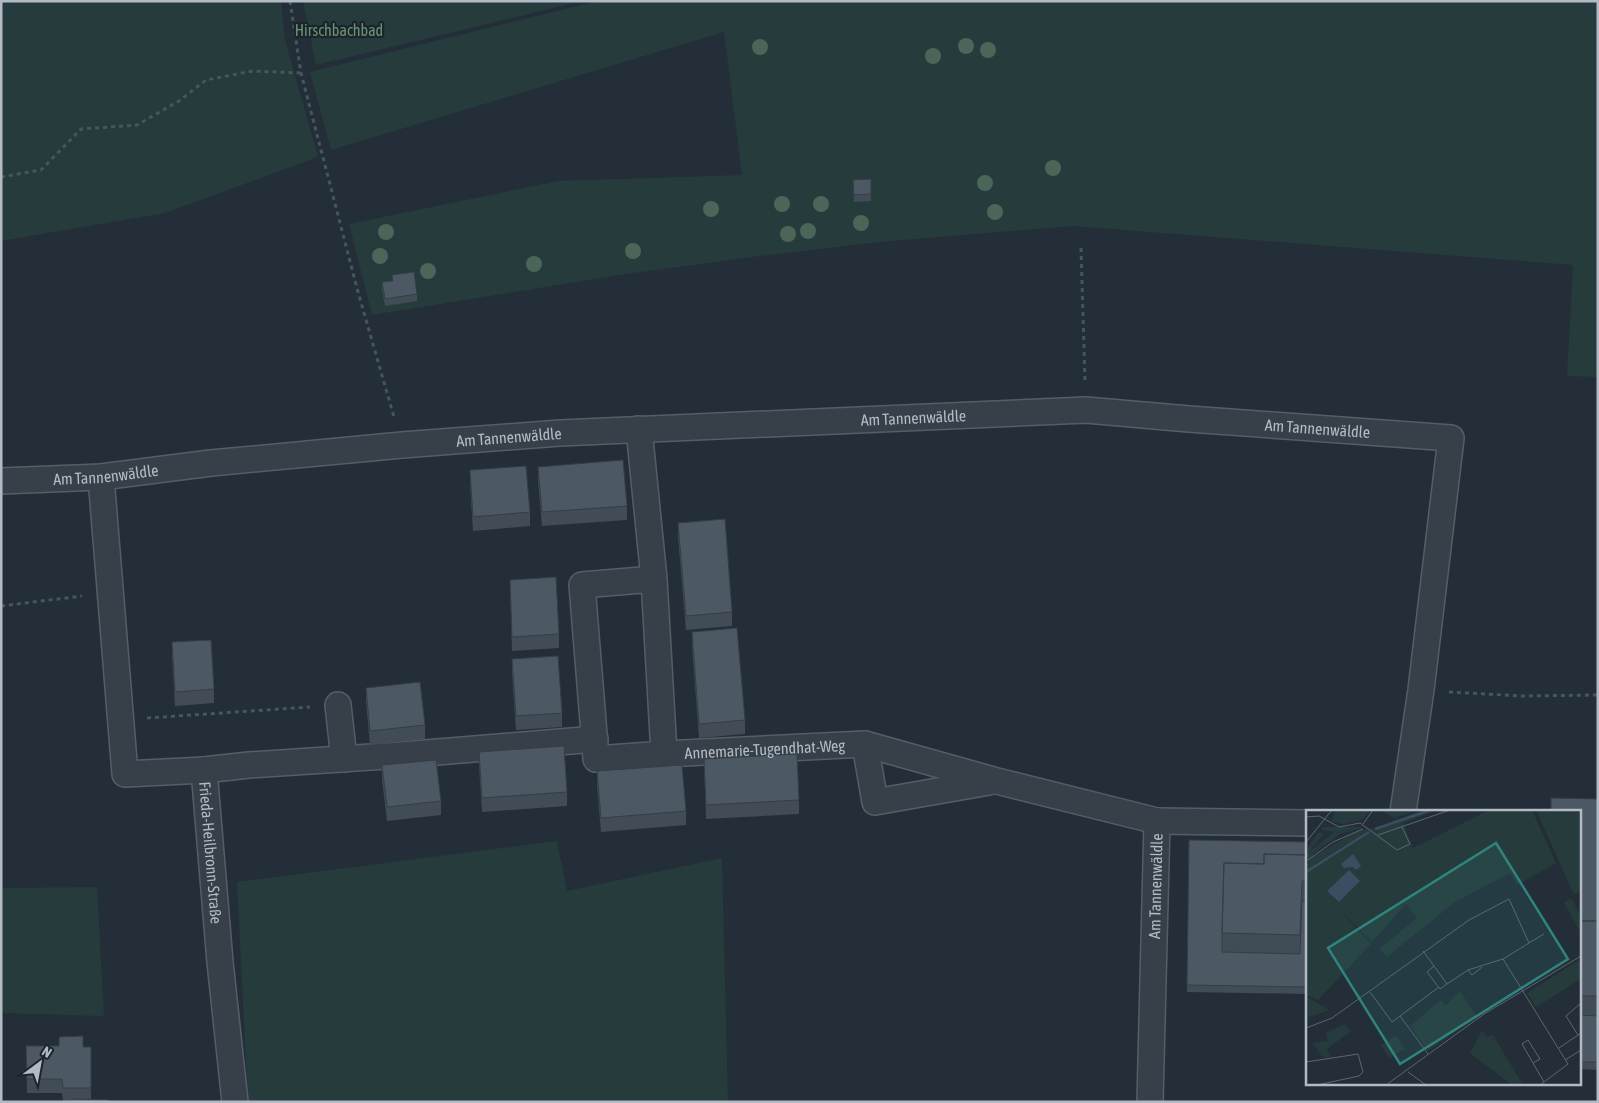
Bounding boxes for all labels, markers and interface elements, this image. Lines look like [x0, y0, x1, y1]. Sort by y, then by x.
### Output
park label: Hirschbachbad [295, 21, 383, 39]
street label: Am Tannenwäldle [860, 406, 966, 429]
street label: Am Tannenwäldle [1264, 416, 1371, 441]
street label: Am Tannenwäldle [456, 424, 562, 450]
street label: Am Tannenwäldle [53, 461, 159, 488]
street label: Annemarie-Tugendhat-Weg [684, 736, 846, 762]
street label: Frieda-Heilbronn-Straße [196, 781, 226, 925]
inset map [1306, 810, 1582, 1086]
street label: Am Tannenwäldle [1145, 833, 1166, 939]
north arrow [15, 1038, 65, 1088]
text: N [39, 1043, 55, 1061]

